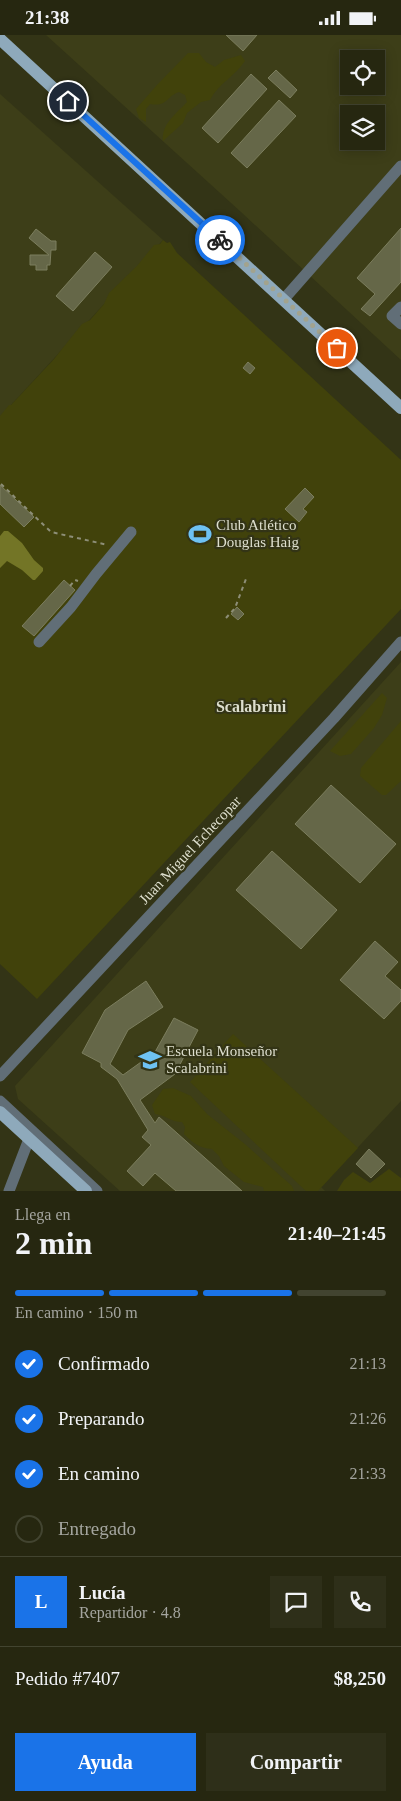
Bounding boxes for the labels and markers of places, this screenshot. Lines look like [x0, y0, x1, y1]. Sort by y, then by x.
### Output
pin [47, 80, 89, 122]
pin [316, 327, 358, 369]
place label: Club Atlético Douglas Haig [216, 517, 299, 550]
sports icon: Club Atlético Douglas Haig [187, 521, 213, 547]
place label: Escuela Monseñor Scalabrini [166, 1043, 277, 1076]
school or university icon: Escuela Monseñor Scalabrini [137, 1047, 163, 1073]

